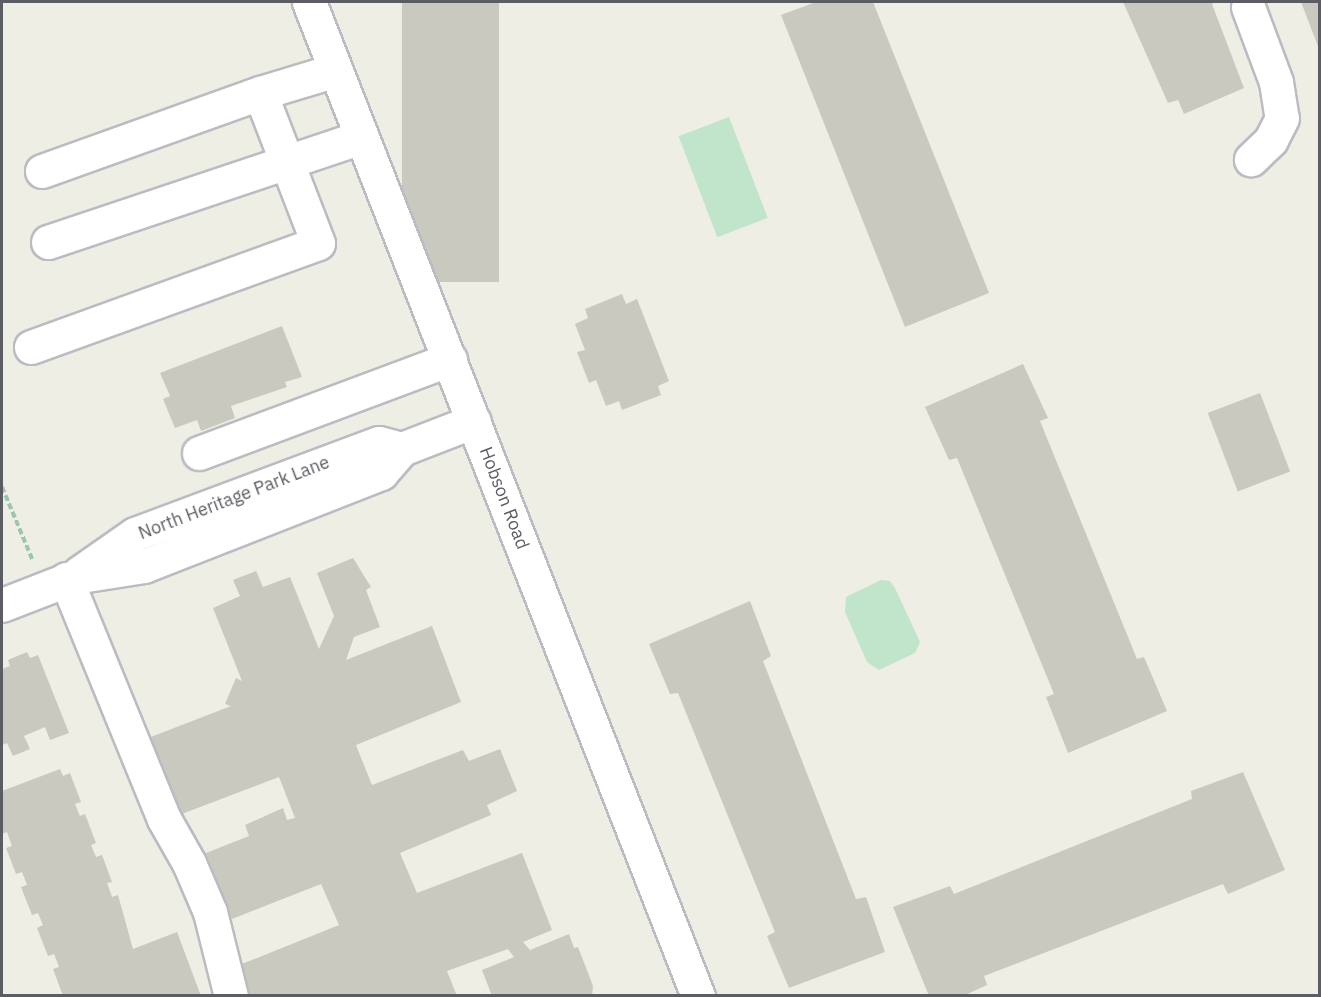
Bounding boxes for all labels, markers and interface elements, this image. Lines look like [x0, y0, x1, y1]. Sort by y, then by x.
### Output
street label: Hobson Road [475, 444, 533, 552]
street label: North Heritage Park Lane [135, 452, 333, 544]

